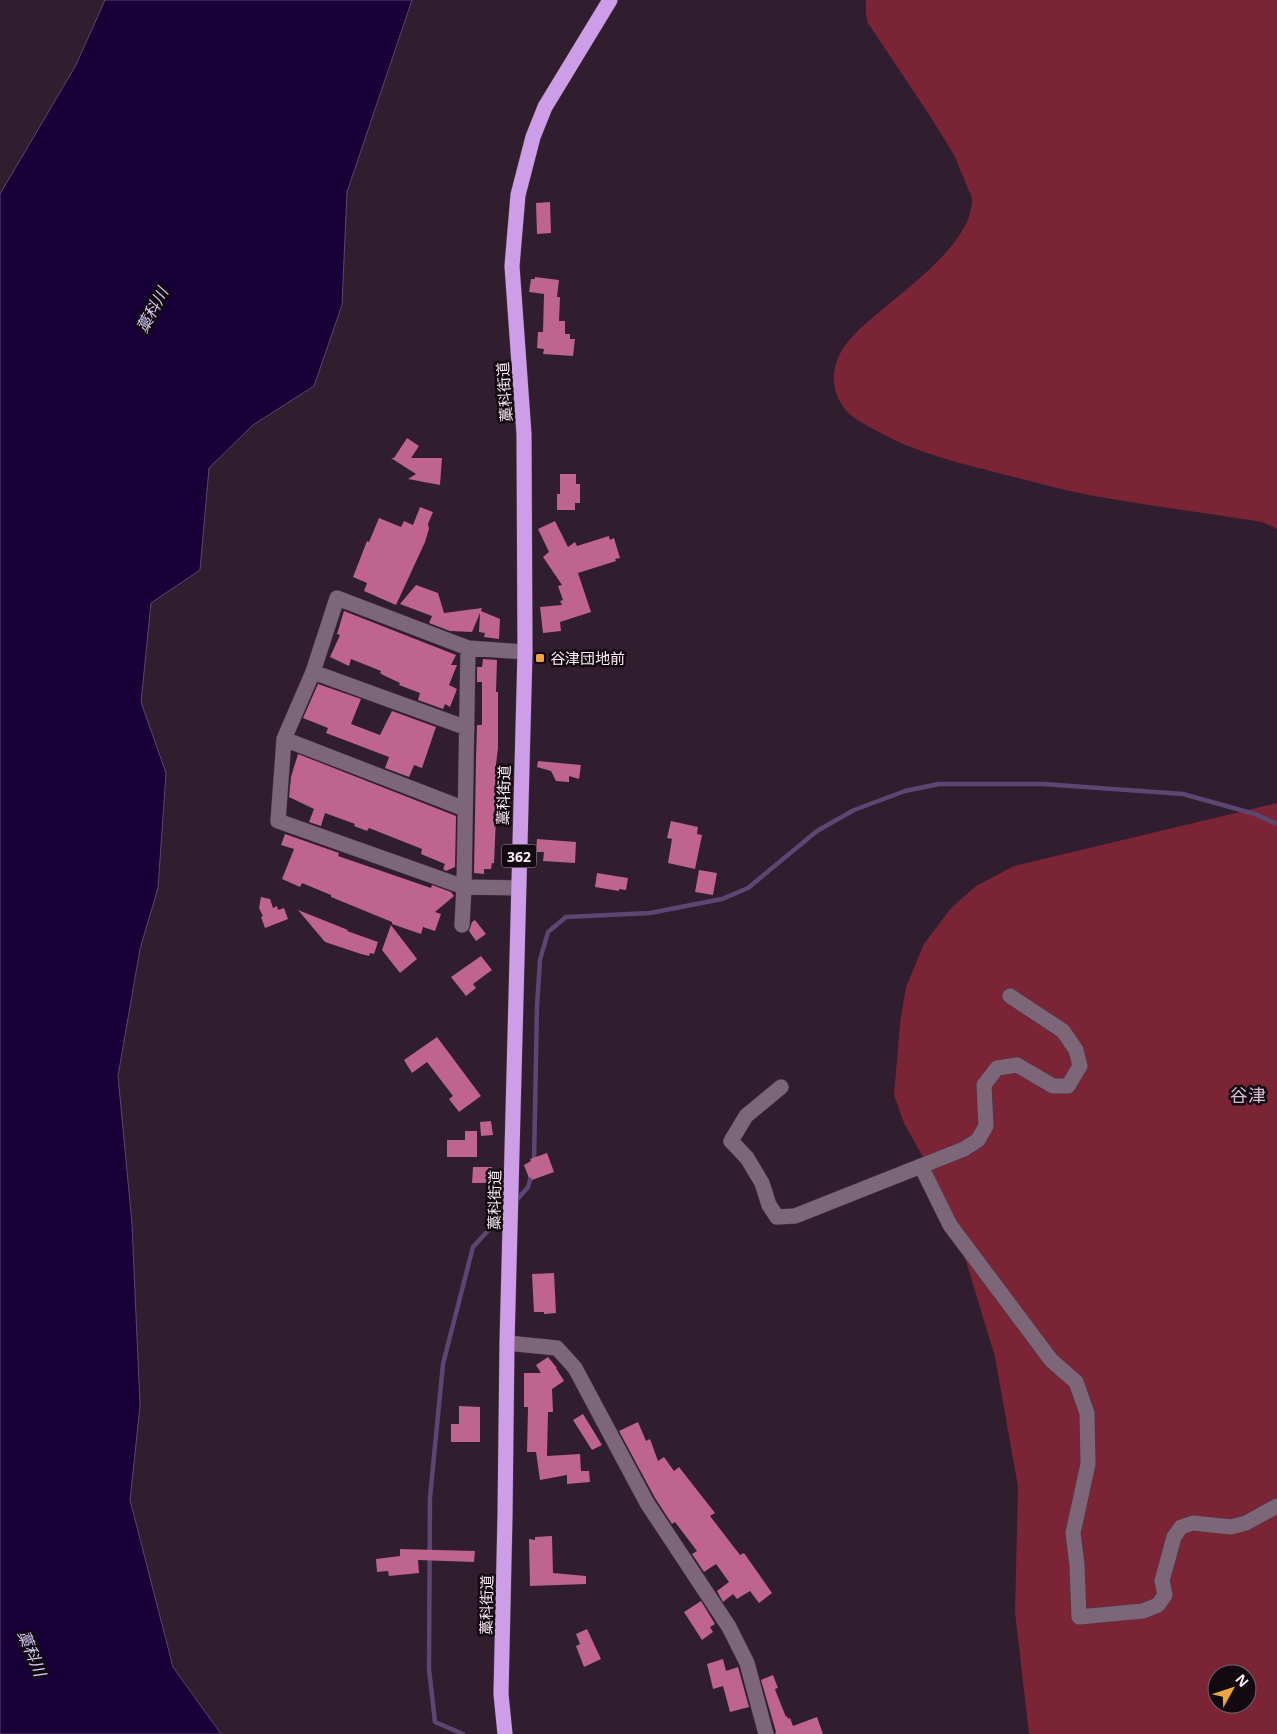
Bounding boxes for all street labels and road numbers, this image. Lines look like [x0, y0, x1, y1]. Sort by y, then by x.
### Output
street label: 藁科街道 [492, 361, 516, 423]
street label: 藁科街道 [492, 765, 514, 825]
road number: 362 [502, 844, 536, 868]
street label: 藁科街道 [483, 1170, 505, 1230]
street label: 藁科街道 [475, 1575, 497, 1635]

